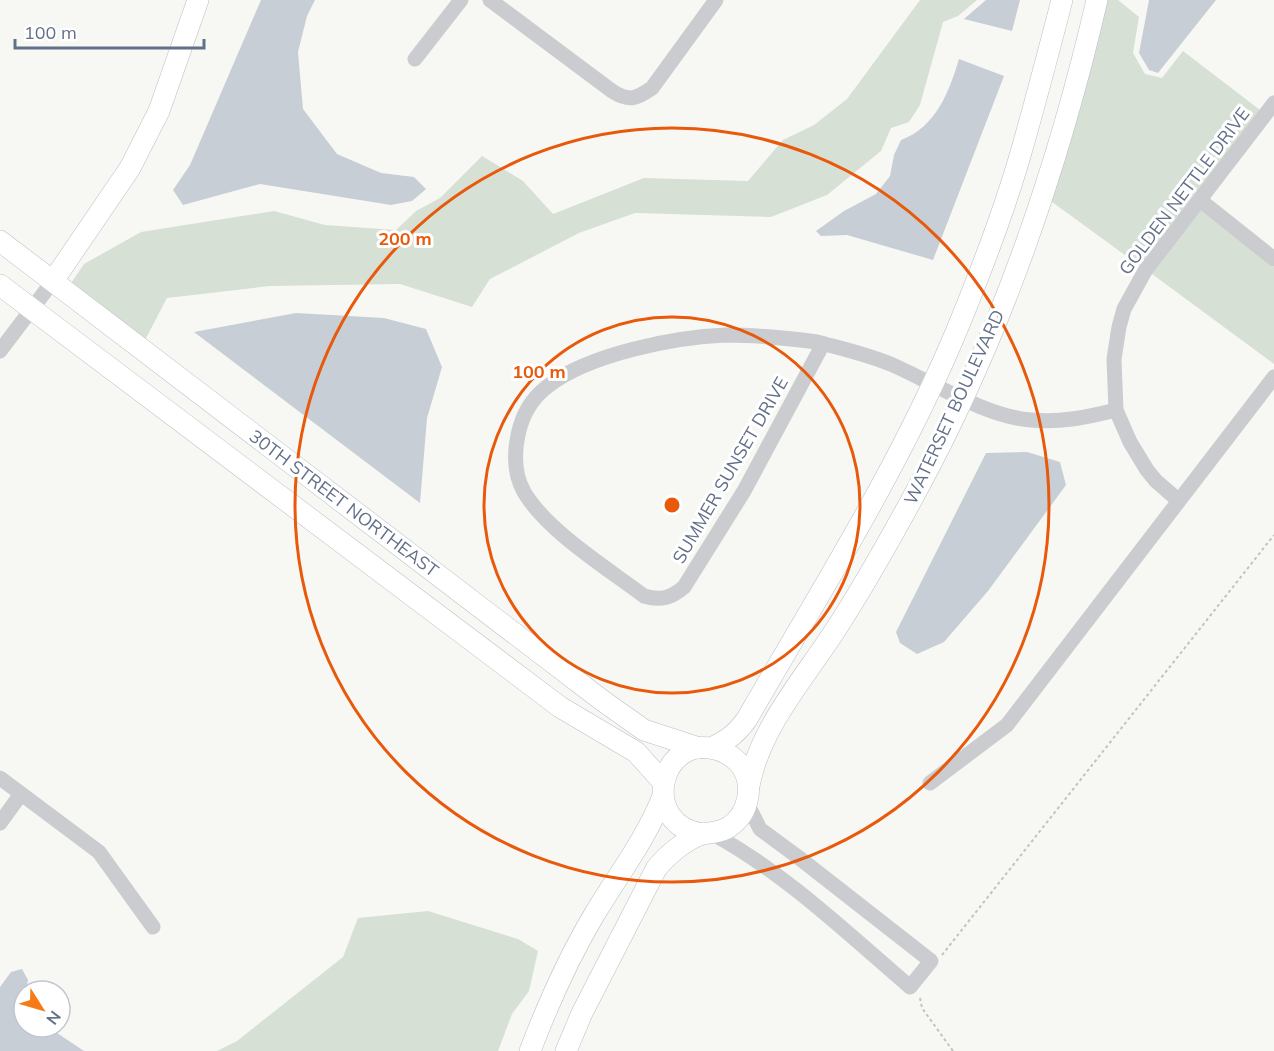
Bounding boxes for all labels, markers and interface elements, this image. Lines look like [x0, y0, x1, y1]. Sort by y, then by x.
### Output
scale bar [15, 12, 204, 50]
text: 100 m [24, 21, 77, 44]
street label: GOLDEN NETTLE DRIVE [1114, 103, 1254, 279]
text: 200 m [378, 227, 432, 250]
street label: WATERSET BOULEVARD [899, 306, 1009, 508]
text: 100 m [512, 360, 566, 383]
street label: SUMMER SUNSET DRIVE [667, 373, 793, 567]
street label: 30TH STREET NORTHEAST [245, 424, 443, 582]
centre of rings [662, 495, 682, 515]
north arrow [12, 979, 72, 1039]
text: N [42, 1007, 66, 1029]

